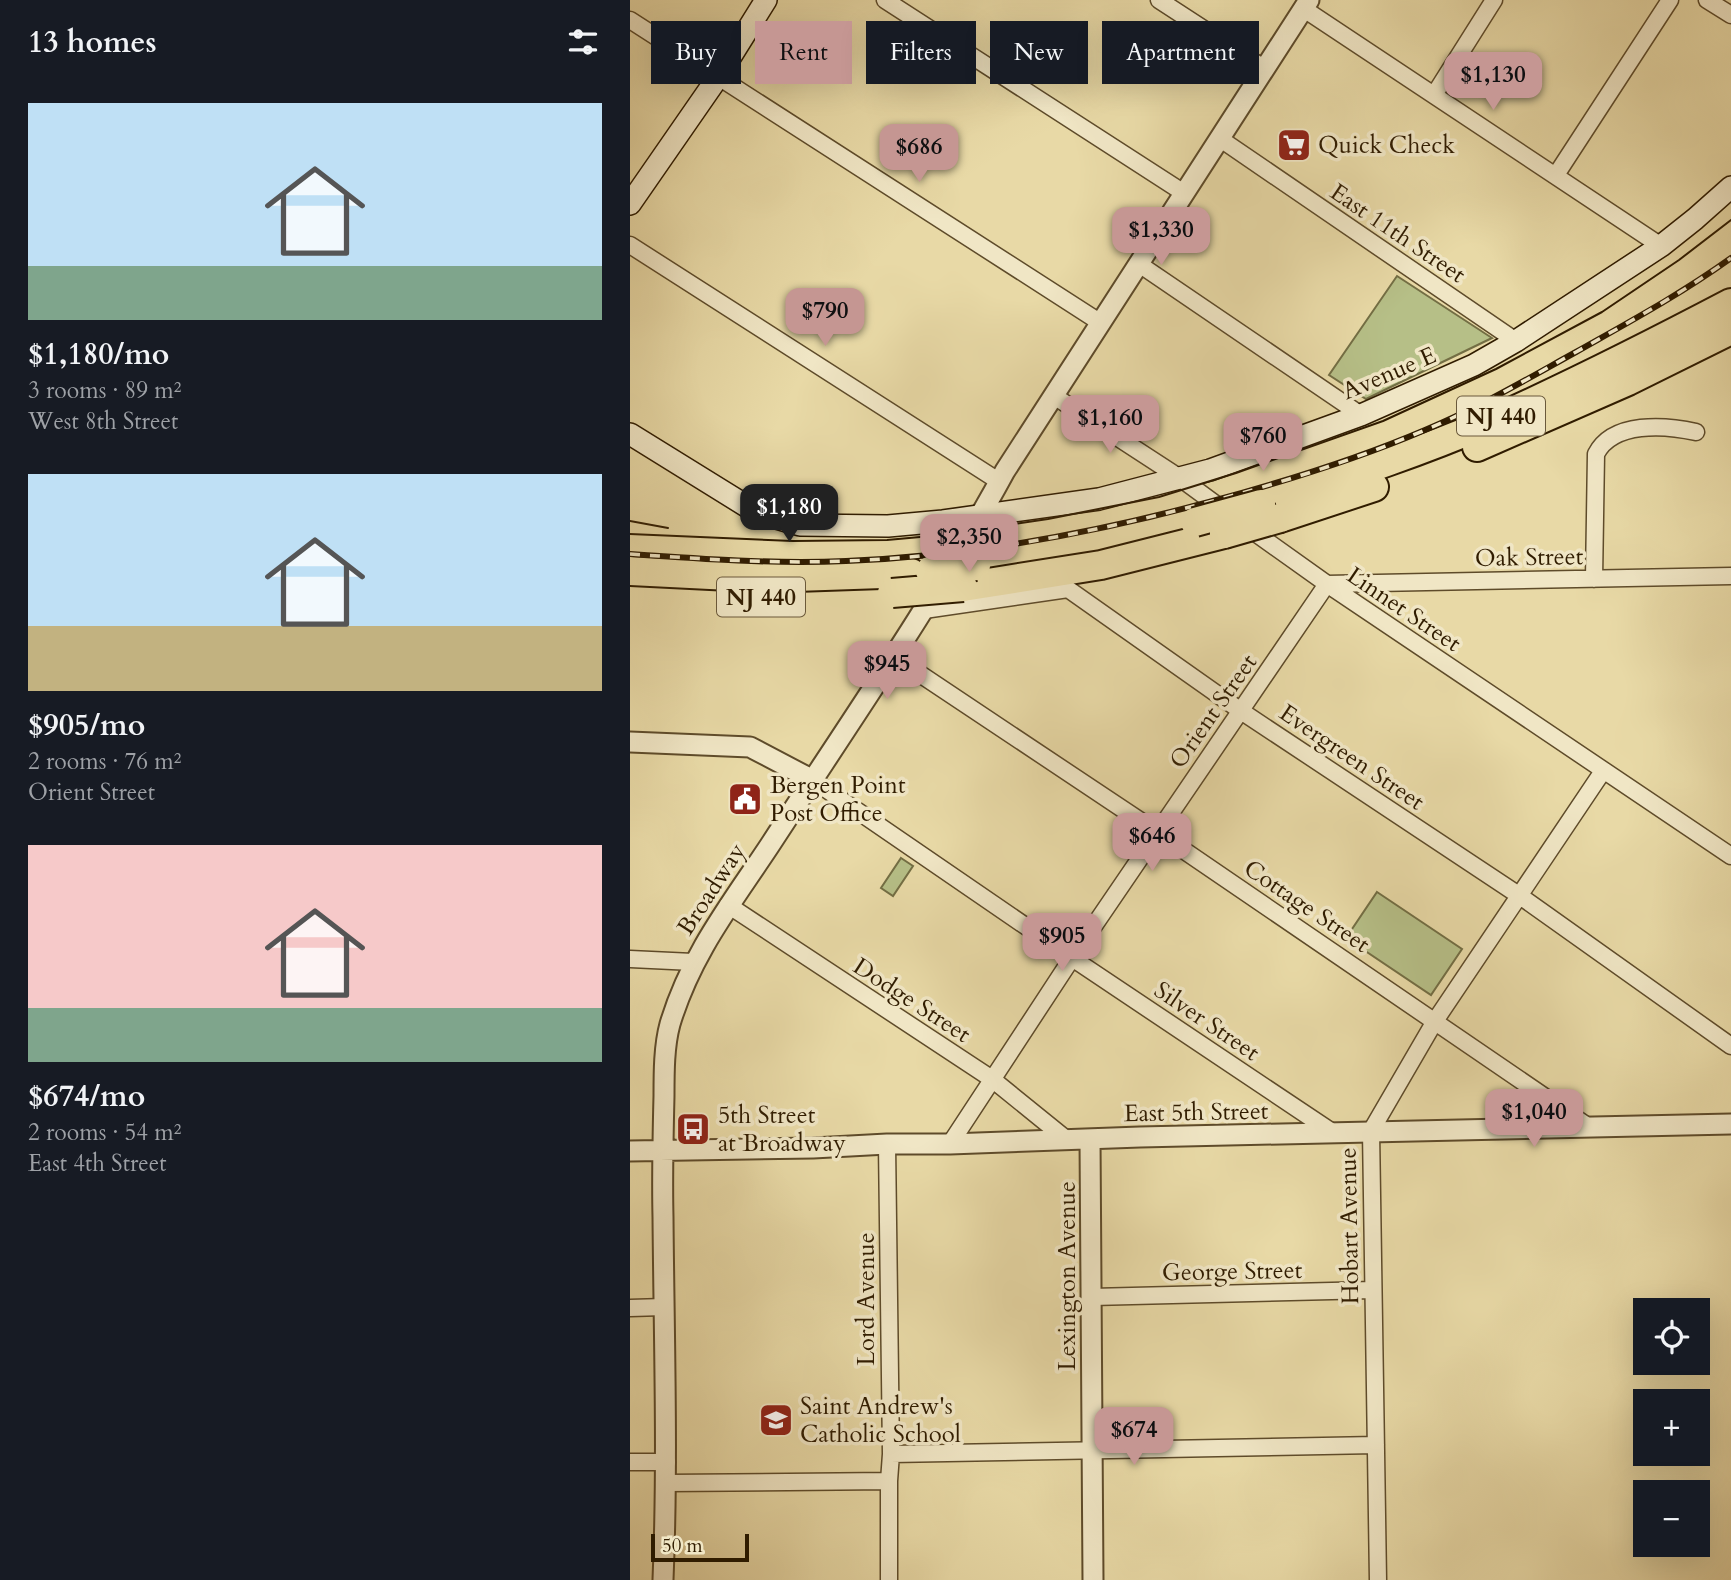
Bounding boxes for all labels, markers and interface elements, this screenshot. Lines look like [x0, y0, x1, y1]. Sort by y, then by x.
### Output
chip: Buy [651, 21, 741, 84]
chip: Rent [755, 21, 852, 84]
chip: Filters [866, 21, 976, 84]
chip: New [990, 21, 1088, 84]
chip: Apartment [1102, 21, 1259, 84]
text: 13 homes [28, 22, 157, 63]
icon: filters [564, 23, 602, 61]
pin: $1,130 [1436, 52, 1550, 112]
text: $1,130 [1460, 59, 1526, 90]
pin: $686 [878, 124, 960, 184]
supermarket icon: Quick Check [1275, 126, 1313, 164]
place label: Quick Check [1318, 129, 1455, 162]
text: $686 [895, 131, 943, 162]
icon: home [252, 148, 378, 274]
street label: East 11th Street [1324, 176, 1472, 291]
pin: $1,330 [1104, 208, 1218, 267]
text: $1,330 [1128, 214, 1194, 245]
pin: $790 [784, 288, 866, 348]
text: $790 [801, 295, 849, 326]
text: $1,180/mo [28, 334, 169, 375]
street label: Avenue E [1337, 339, 1441, 408]
text: 3 rooms · 89 m² [28, 375, 181, 406]
pin: $1,160 [1053, 396, 1167, 455]
road number: NJ 440 [1457, 396, 1545, 436]
text: $1,160 [1077, 402, 1143, 433]
text: West 8th Street [28, 406, 178, 437]
pin: $760 [1222, 414, 1304, 473]
text: $760 [1239, 420, 1287, 451]
pin: $1,180 [732, 484, 846, 544]
text: $1,180 [756, 491, 822, 522]
pin: $2,350 [912, 514, 1026, 574]
icon: home [252, 519, 378, 645]
text: $2,350 [936, 521, 1002, 552]
street label: Oak Street [1475, 540, 1584, 575]
street label: Linnet Street [1340, 559, 1468, 660]
road number: NJ 440 [717, 578, 805, 617]
pin: $945 [846, 642, 928, 701]
street label: Orient Street [1162, 647, 1265, 775]
text: $945 [863, 648, 911, 679]
street label: Evergreen Street [1273, 697, 1431, 818]
text: $905/mo [28, 705, 145, 746]
text: 2 rooms · 76 m² [28, 746, 181, 777]
place label: Bergen Point Post Office [770, 769, 906, 830]
text: Orient Street [28, 777, 155, 808]
public building icon: Bergen Point Post Office [726, 780, 764, 818]
pin: $646 [1111, 814, 1193, 873]
text: $646 [1128, 820, 1176, 851]
street label: Broadway [669, 837, 754, 942]
street label: Cottage Street [1237, 852, 1377, 961]
icon: home [252, 890, 378, 1016]
pin: $905 [1021, 914, 1103, 973]
text: $905 [1038, 920, 1086, 951]
street label: Dodge Street [847, 950, 977, 1051]
street label: Silver Street [1147, 974, 1266, 1069]
text: $674/mo [28, 1076, 145, 1117]
pin: $1,040 [1477, 1090, 1591, 1149]
street label: East 5th Street [1123, 1095, 1269, 1130]
text: $1,040 [1501, 1096, 1567, 1127]
place label: 5th Street at Broadway [718, 1099, 846, 1160]
bus stop icon: 5th Street at Broadway [674, 1110, 712, 1148]
text: 2 rooms · 54 m² [28, 1117, 181, 1148]
street label: Hobart Avenue [1332, 1147, 1367, 1305]
text: East 4th Street [28, 1148, 166, 1179]
street label: Lexington Avenue [1051, 1181, 1084, 1371]
street label: Lord Avenue [850, 1232, 883, 1366]
street label: George Street [1162, 1254, 1303, 1289]
map controls [1633, 1298, 1710, 1557]
button: locate [1633, 1298, 1710, 1375]
button: + [1633, 1389, 1710, 1466]
place label: Saint Andrew's Catholic School [800, 1390, 961, 1451]
school or university icon: Saint Andrew's Catholic School [757, 1401, 795, 1439]
pin: $674 [1093, 1408, 1175, 1467]
text: $674 [1110, 1414, 1158, 1445]
button: − [1633, 1480, 1710, 1557]
scale bar [651, 1531, 749, 1563]
text: 50 m [662, 1533, 703, 1559]

